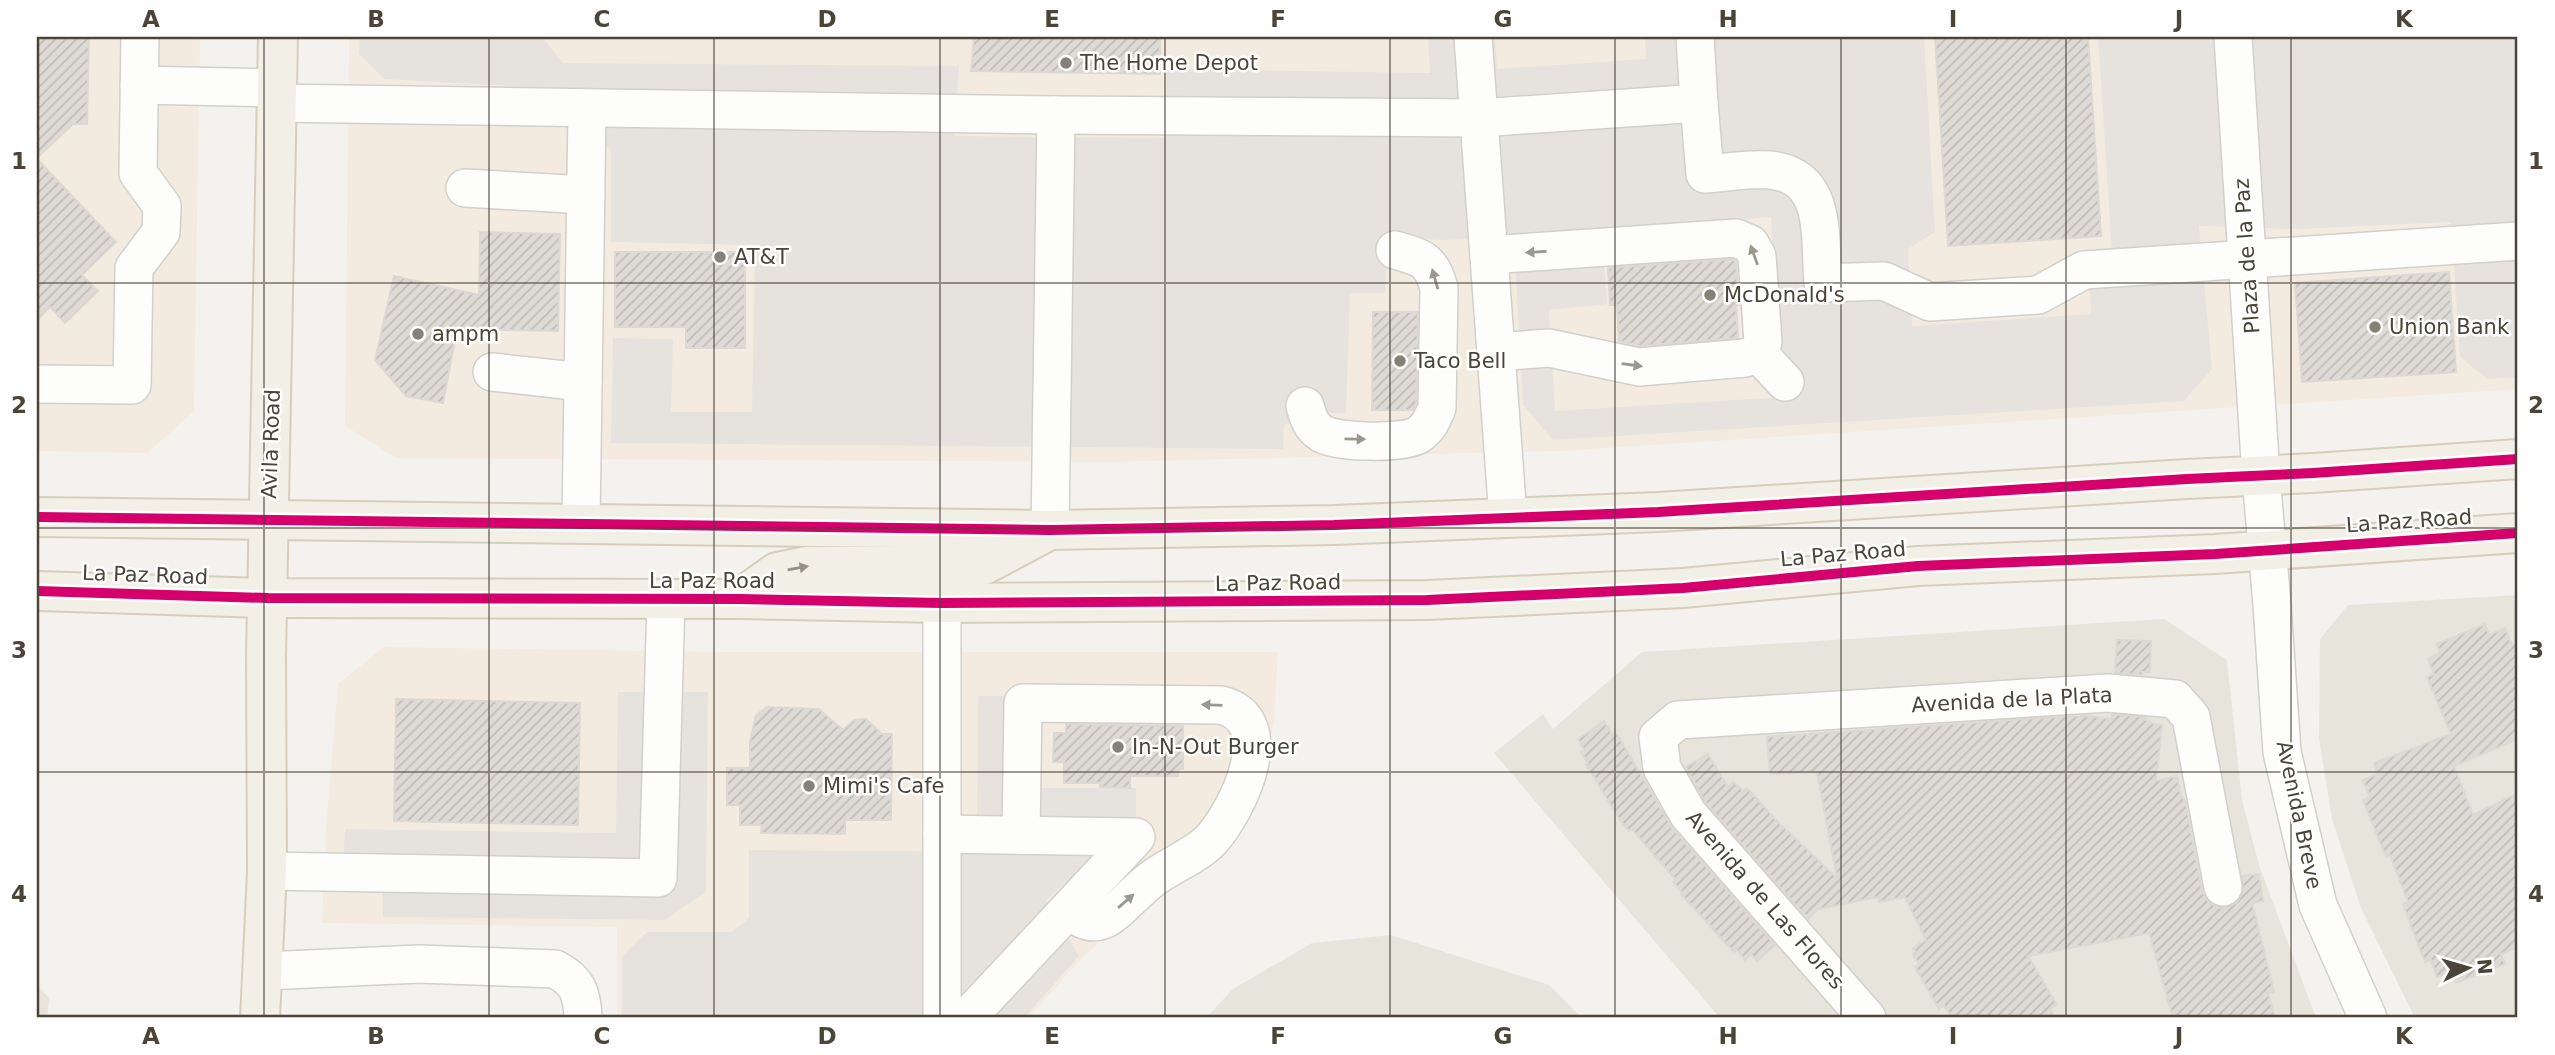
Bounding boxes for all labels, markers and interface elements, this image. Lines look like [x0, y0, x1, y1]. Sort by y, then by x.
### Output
text: A [142, 6, 160, 32]
text: B [367, 6, 385, 32]
text: C [594, 6, 610, 32]
text: D [817, 6, 837, 32]
text: E [1044, 6, 1060, 32]
text: F [1270, 6, 1286, 32]
text: G [1494, 6, 1512, 32]
text: H [1718, 6, 1738, 32]
text: I [1949, 6, 1957, 32]
text: J [2173, 6, 2183, 32]
text: K [2395, 6, 2414, 32]
place label: The Home Depot [1079, 51, 1258, 75]
marker: The Home Depot [1058, 55, 1074, 71]
text: 1 [11, 148, 27, 174]
text: 1 [2528, 148, 2544, 174]
street label: Plaza de la Paz [2230, 177, 2264, 335]
one-way arrow [1748, 244, 1759, 265]
place label: AT&T [734, 245, 789, 269]
one-way arrow [1525, 247, 1547, 258]
marker: AT&T [712, 249, 728, 265]
one-way arrow [1430, 269, 1440, 290]
place label: McDonald's [1724, 283, 1845, 307]
marker: McDonald's [1702, 287, 1718, 303]
place label: Union Bank [2389, 315, 2510, 339]
marker: Union Bank [2367, 319, 2383, 335]
place label: ampm [432, 322, 499, 346]
marker: ampm [410, 326, 426, 342]
place label: Taco Bell [1413, 349, 1506, 373]
marker: Taco Bell [1392, 353, 1408, 369]
one-way arrow [1622, 359, 1644, 370]
street label: Avila Road [257, 389, 285, 499]
text: 2 [11, 392, 27, 418]
text: 2 [2528, 392, 2544, 418]
one-way arrow [1344, 433, 1366, 445]
street label: La Paz Road [2345, 505, 2473, 537]
street label: La Paz Road [1779, 537, 1907, 571]
street label: La Paz Road [82, 561, 208, 589]
one-way arrow [787, 562, 809, 573]
street label: La Paz Road [649, 569, 775, 593]
street label: La Paz Road [1215, 570, 1341, 596]
text: 3 [11, 637, 27, 663]
text: 3 [2528, 637, 2544, 663]
street label: Avenida de la Plata [1911, 683, 2113, 717]
one-way arrow [1201, 699, 1223, 710]
place label: In-N-Out Burger [1132, 735, 1299, 759]
street label: Avenida Breve [2272, 738, 2326, 892]
marker: In-N-Out Burger [1110, 739, 1126, 755]
place label: Mimi's Cafe [823, 774, 944, 798]
marker: Mimi's Cafe [801, 778, 817, 794]
street label: Avenida de Las Flores [1681, 806, 1849, 994]
text: 4 [11, 881, 27, 907]
text: 4 [2528, 881, 2544, 907]
one-way arrow [1117, 894, 1134, 909]
north arrow [2432, 932, 2502, 1002]
text: N [2473, 958, 2497, 975]
text: A [142, 1023, 160, 1049]
text: B [367, 1023, 385, 1049]
text: C [594, 1023, 610, 1049]
text: D [817, 1023, 837, 1049]
text: E [1044, 1023, 1060, 1049]
text: F [1270, 1023, 1286, 1049]
text: G [1494, 1023, 1512, 1049]
text: H [1718, 1023, 1738, 1049]
text: I [1949, 1023, 1957, 1049]
text: J [2173, 1023, 2183, 1049]
text: K [2395, 1023, 2414, 1049]

